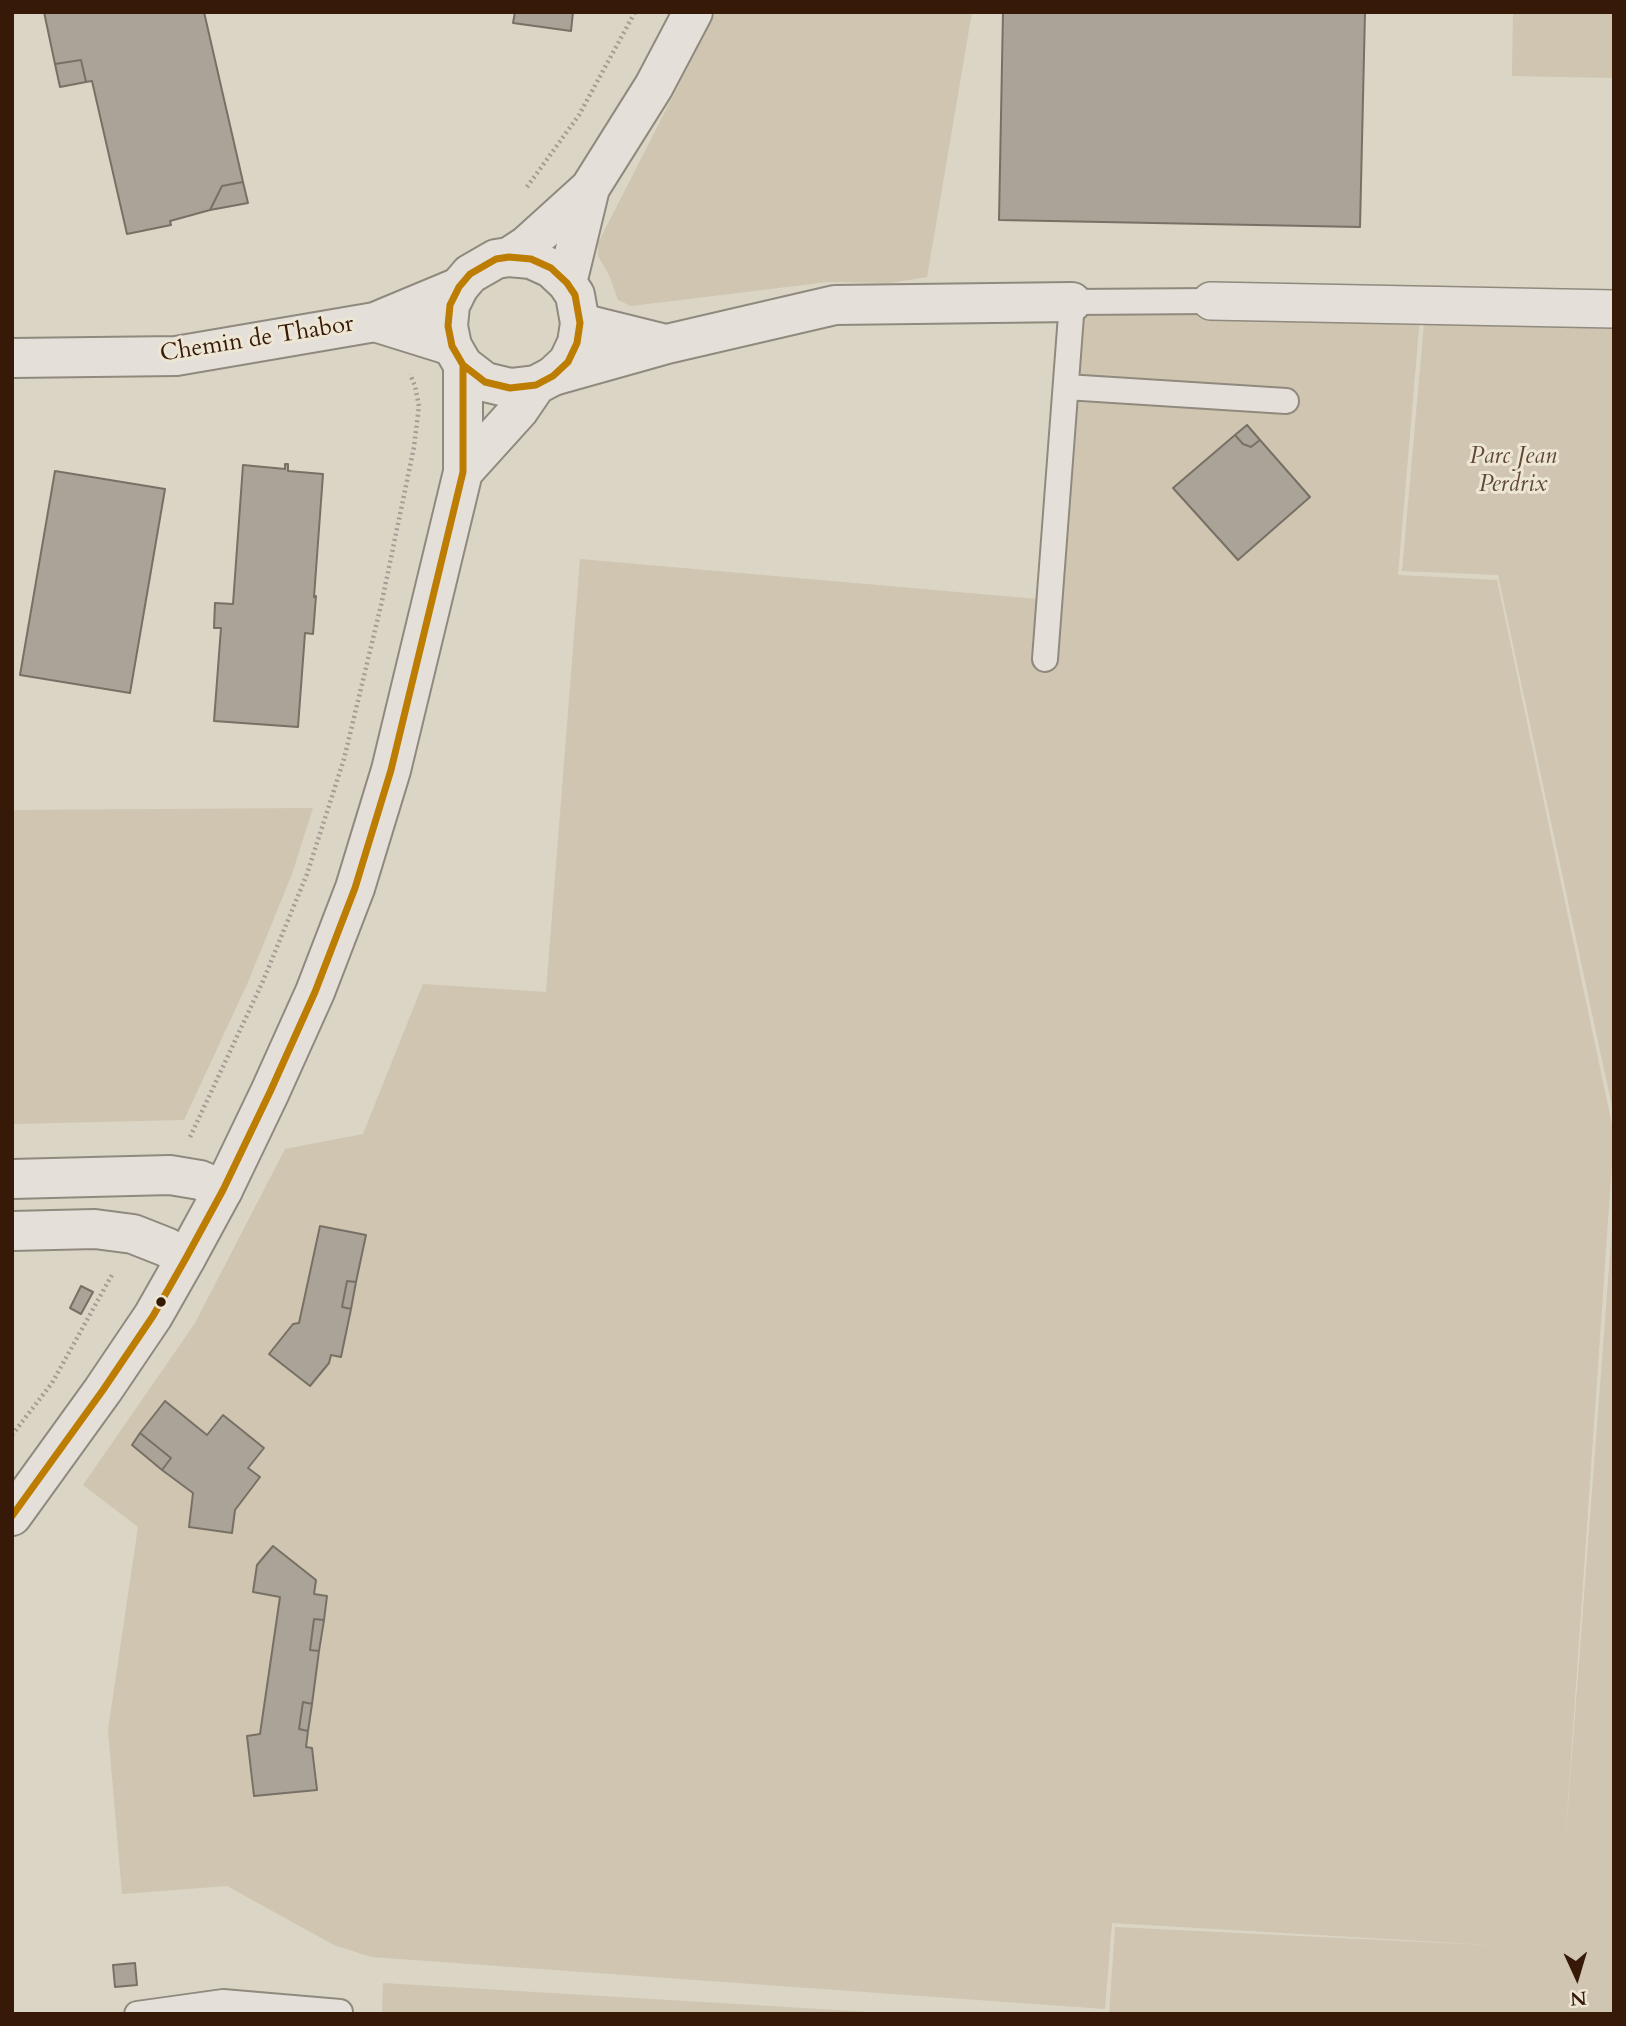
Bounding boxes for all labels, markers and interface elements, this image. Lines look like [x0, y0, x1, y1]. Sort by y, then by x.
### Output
street label: Chemin de Thabor [158, 310, 356, 370]
park label: Parc Jean Perdrix [1469, 443, 1557, 499]
unlabelled marker [154, 1295, 168, 1309]
north arrow [1542, 1942, 1612, 2012]
text: N [1569, 1984, 1588, 2011]

